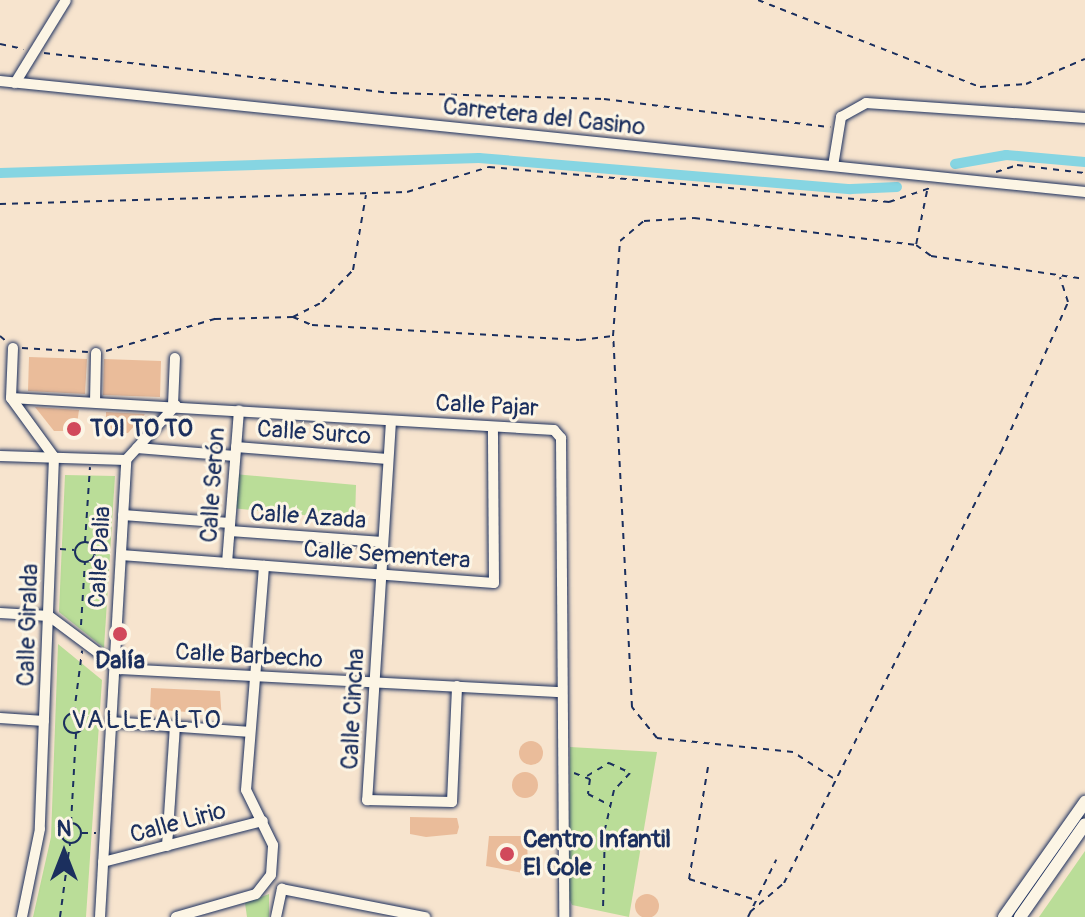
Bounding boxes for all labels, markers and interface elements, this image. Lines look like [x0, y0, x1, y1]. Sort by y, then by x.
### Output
street label: Carretera del Casino [441, 92, 647, 142]
street label: Calle Pajar [435, 389, 539, 423]
place label: TOI TO TO [90, 415, 193, 443]
street label: Calle Surco [256, 415, 372, 451]
marker: TOI TO TO [65, 420, 83, 438]
street label: Calle Serón [195, 426, 231, 544]
street label: Calle Azada [249, 499, 367, 535]
street label: Calle Dalia [83, 505, 117, 609]
street label: Calle Sementera [303, 535, 471, 575]
street label: Calle Giralda [11, 563, 45, 687]
marker: Dalía [111, 625, 129, 643]
street label: Calle Barbecho [174, 638, 324, 674]
place label: Dalía [95, 647, 145, 675]
street label: Calle Cincha [335, 648, 371, 770]
district label: VALLEALTO [71, 705, 223, 737]
street label: Calle Lirio [127, 796, 229, 850]
north arrow [24, 813, 104, 893]
text: N [57, 815, 71, 843]
place label: Centro Infantil El Cole [523, 826, 671, 882]
marker: Centro Infantil El Cole [498, 845, 516, 863]

